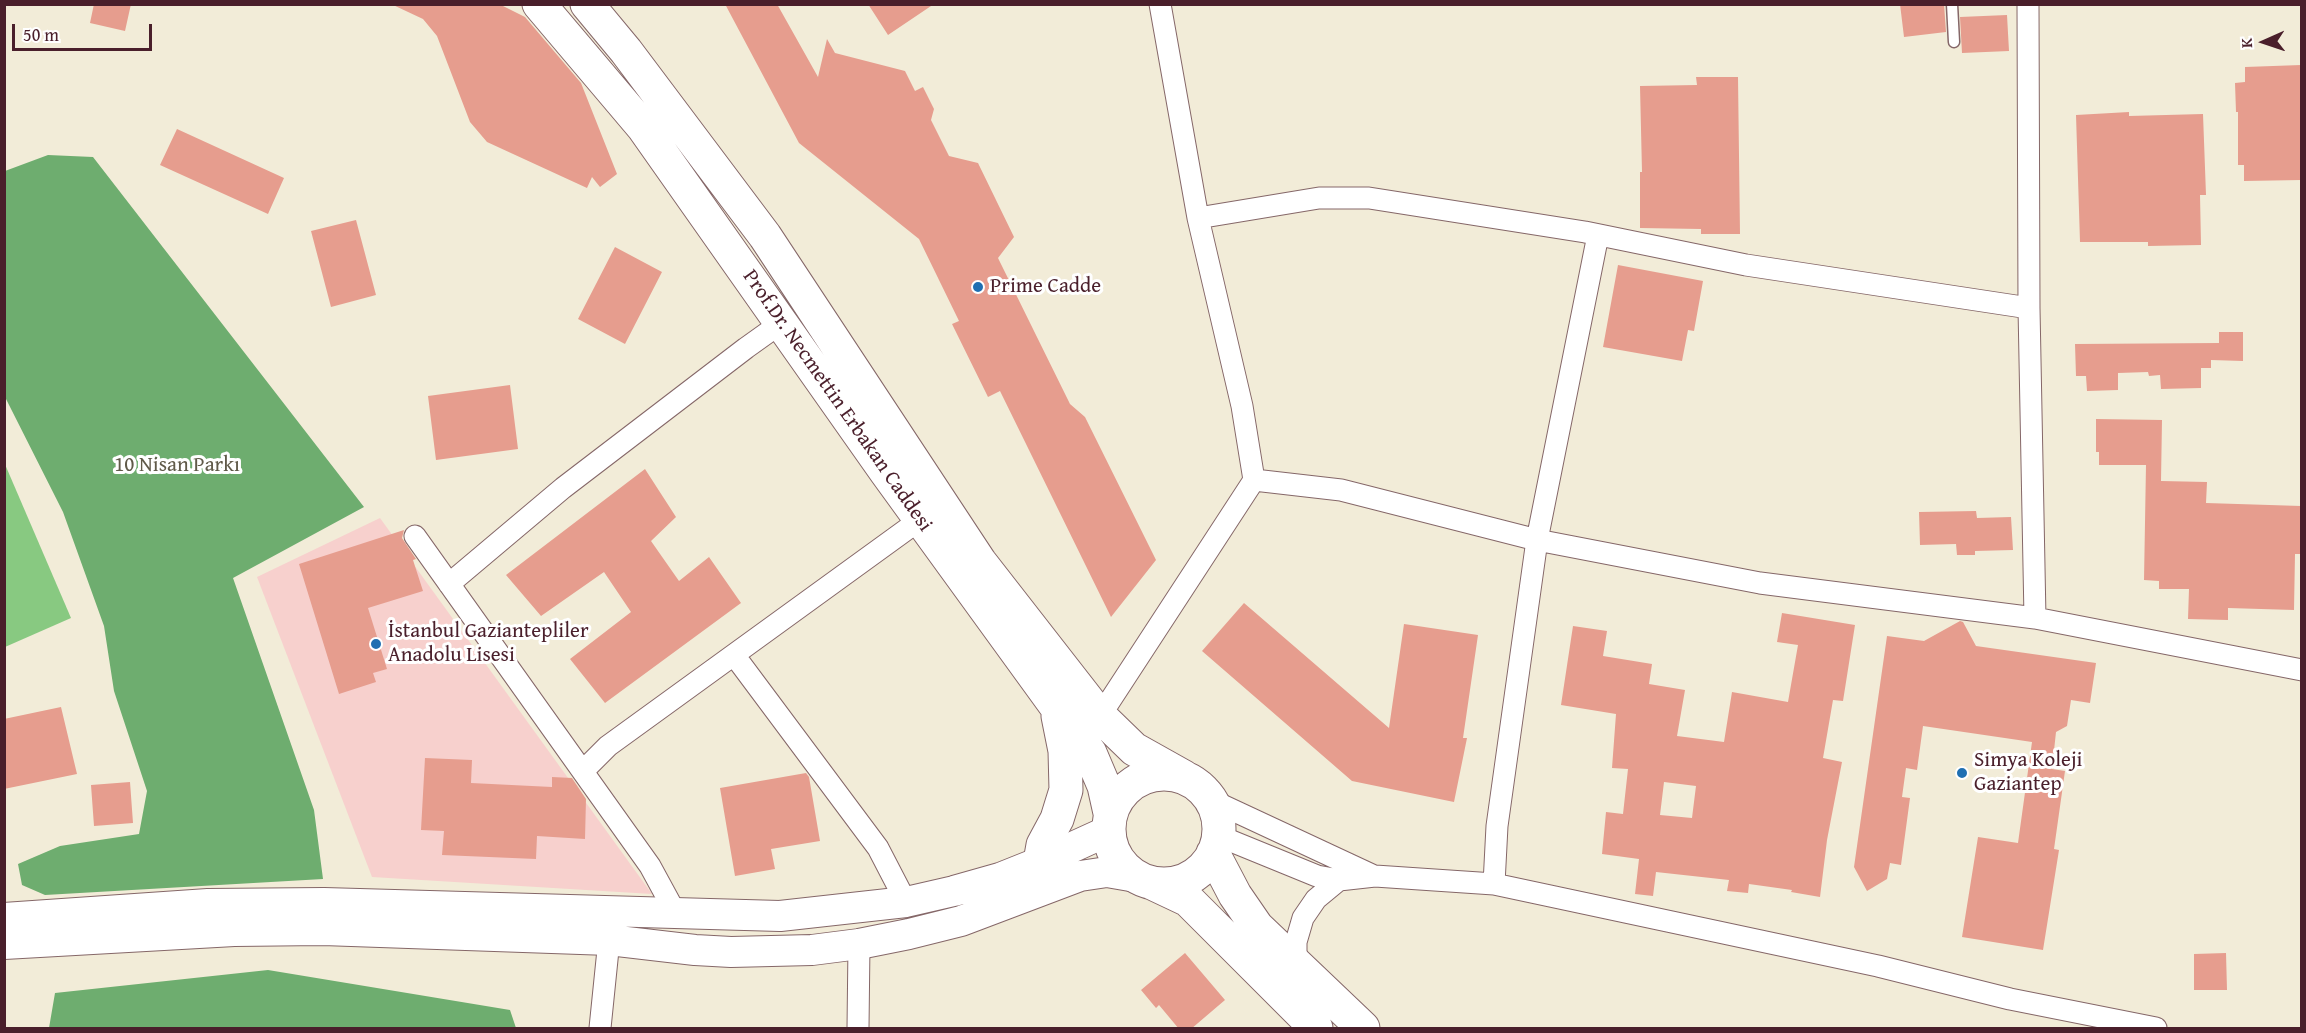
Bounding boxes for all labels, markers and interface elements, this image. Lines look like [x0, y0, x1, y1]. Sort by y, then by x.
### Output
scale bar [15, 12, 154, 50]
north arrow [2234, 12, 2294, 72]
text: 50 m [23, 21, 59, 48]
text: K [2234, 37, 2258, 49]
street label: Prof.Dr. Necmettin Erbakan Caddesi [737, 265, 937, 537]
place label: Prime Cadde [990, 274, 1101, 300]
marker: Prime Cadde [971, 280, 985, 294]
park label: 10 Nisan Parkı [114, 453, 240, 479]
place label: İstanbul Gaziantepliler Anadolu Lisesi [388, 619, 589, 669]
marker: İstanbul Gaziantepliler Anadolu Lisesi [369, 637, 383, 651]
place label: Simya Koleji Gaziantep [1974, 748, 2082, 798]
marker: Simya Koleji Gaziantep [1955, 766, 1969, 780]

